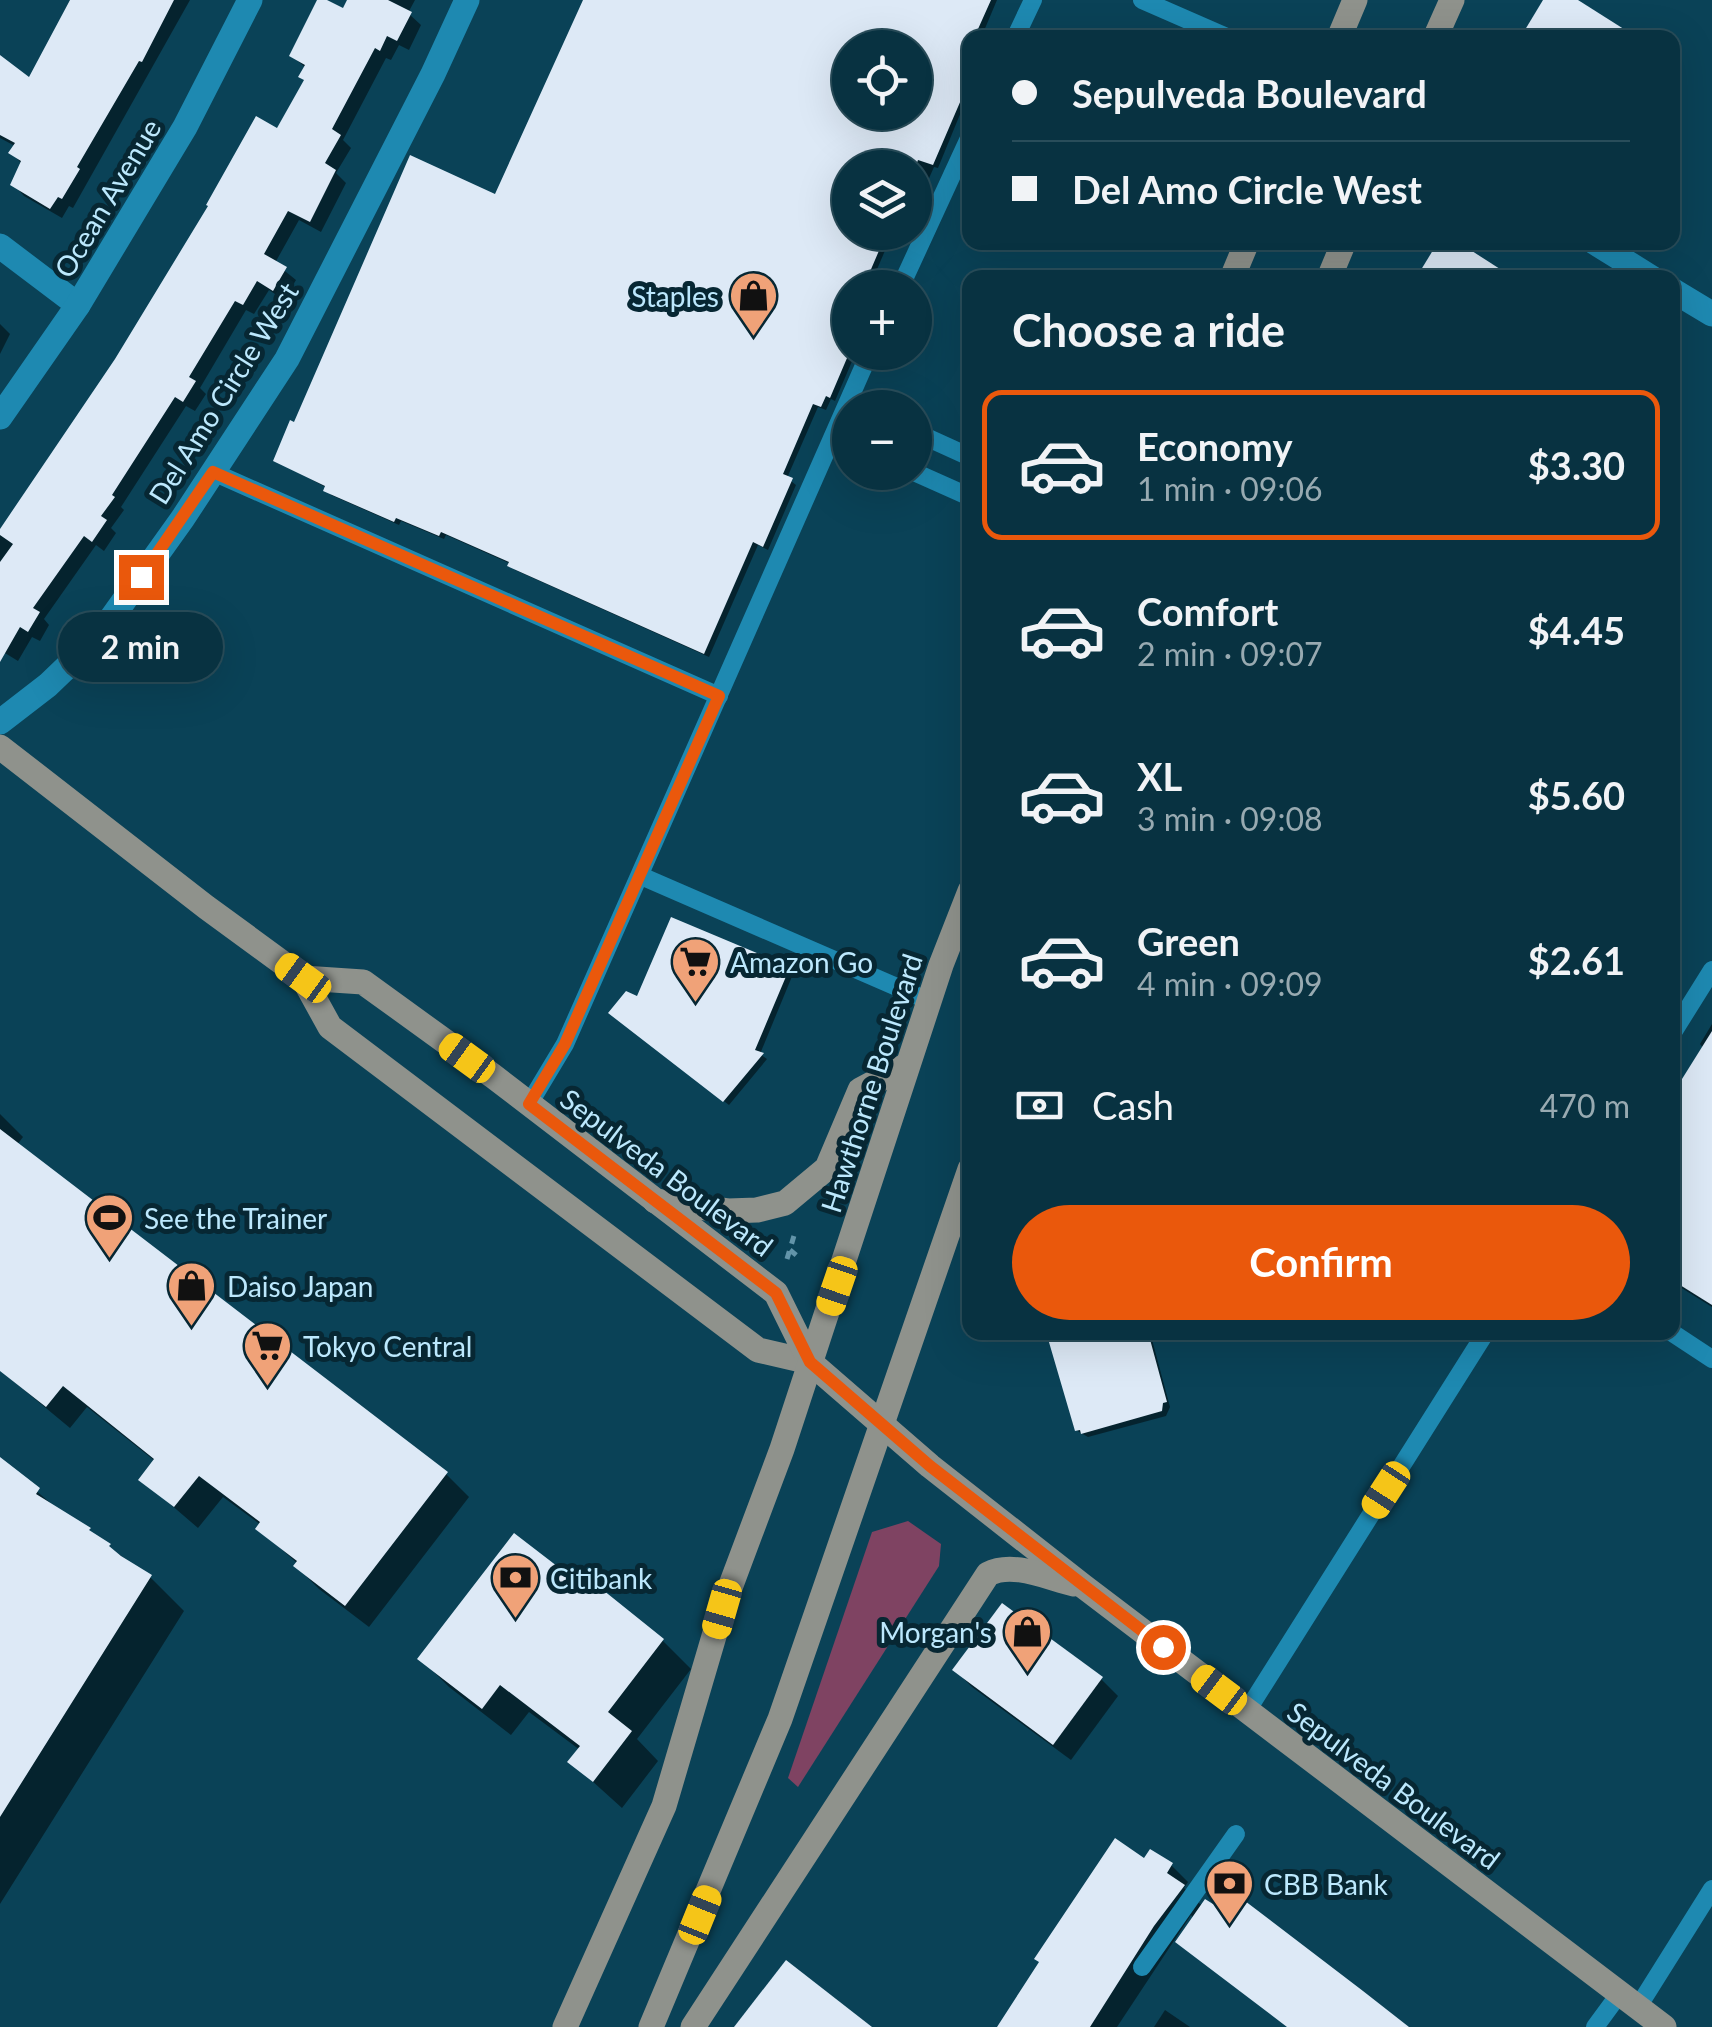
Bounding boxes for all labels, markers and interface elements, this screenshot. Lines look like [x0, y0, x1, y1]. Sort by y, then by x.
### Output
map controls [832, 30, 932, 490]
button: locate [832, 30, 932, 130]
text: Sepulveda Boulevard [1072, 70, 1427, 116]
street label: Ocean Avenue [46, 113, 168, 283]
button: layers [832, 150, 932, 250]
text: Del Amo Circle West [1072, 166, 1422, 212]
shop icon: Staples [728, 270, 780, 338]
button: + [832, 270, 932, 370]
street label: Del Amo Circle West [141, 276, 305, 510]
place label: Staples [631, 279, 719, 313]
text: Choose a ride [1012, 303, 1285, 357]
button: − [832, 390, 932, 490]
icon: car [1017, 420, 1107, 510]
text: Economy [1137, 423, 1292, 469]
text: $3.30 [1528, 442, 1625, 488]
text: 1 min · 09:06 [1137, 469, 1323, 508]
route end [119, 555, 164, 600]
icon: car [1017, 585, 1107, 675]
text: Comfort [1137, 588, 1278, 634]
text: $4.45 [1528, 607, 1625, 653]
callout: 2 min [58, 612, 224, 682]
text: 2 min [101, 627, 180, 666]
text: 2 min · 09:07 [1137, 634, 1323, 673]
icon: car [1017, 750, 1107, 840]
text: XL [1137, 753, 1182, 799]
text: $5.60 [1528, 772, 1625, 818]
text: 3 min · 09:08 [1137, 799, 1323, 838]
icon: car [1017, 915, 1107, 1005]
text: Green [1137, 918, 1240, 964]
supermarket icon: Amazon Go [669, 936, 721, 1004]
text: $2.61 [1528, 937, 1625, 983]
place label: Amazon Go [730, 945, 873, 979]
car [270, 948, 336, 1008]
street label: Hawthorne Boulevard [813, 949, 929, 1217]
text: 4 min · 09:09 [1137, 964, 1323, 1003]
car [434, 1028, 500, 1088]
icon: cash [1012, 1078, 1067, 1133]
street label: Sepulveda Boulevard [554, 1081, 780, 1263]
text: Cash [1092, 1082, 1174, 1128]
text: 470 m [1540, 1086, 1630, 1125]
sports icon: See the Trainer [83, 1192, 135, 1260]
place label: See the Trainer [144, 1201, 327, 1235]
button: Confirm [1012, 1205, 1630, 1320]
car [813, 1253, 861, 1319]
shop icon: Daiso Japan [166, 1260, 218, 1328]
place label: Daiso Japan [227, 1269, 373, 1303]
supermarket icon: Tokyo Central [242, 1320, 294, 1388]
place label: Tokyo Central [303, 1329, 472, 1363]
car [1357, 1457, 1415, 1523]
bank icon: Citibank [489, 1552, 541, 1620]
place label: Citibank [550, 1561, 653, 1595]
car [699, 1576, 745, 1642]
shop icon: Morgan's [1001, 1606, 1053, 1674]
place label: Morgan's [879, 1615, 992, 1649]
route start [1141, 1625, 1186, 1670]
car [1186, 1660, 1252, 1720]
street label: Sepulveda Boulevard [1281, 1694, 1507, 1876]
bank icon: CBB Bank [1203, 1858, 1255, 1926]
place label: CBB Bank [1264, 1867, 1388, 1901]
car [675, 1882, 725, 1948]

